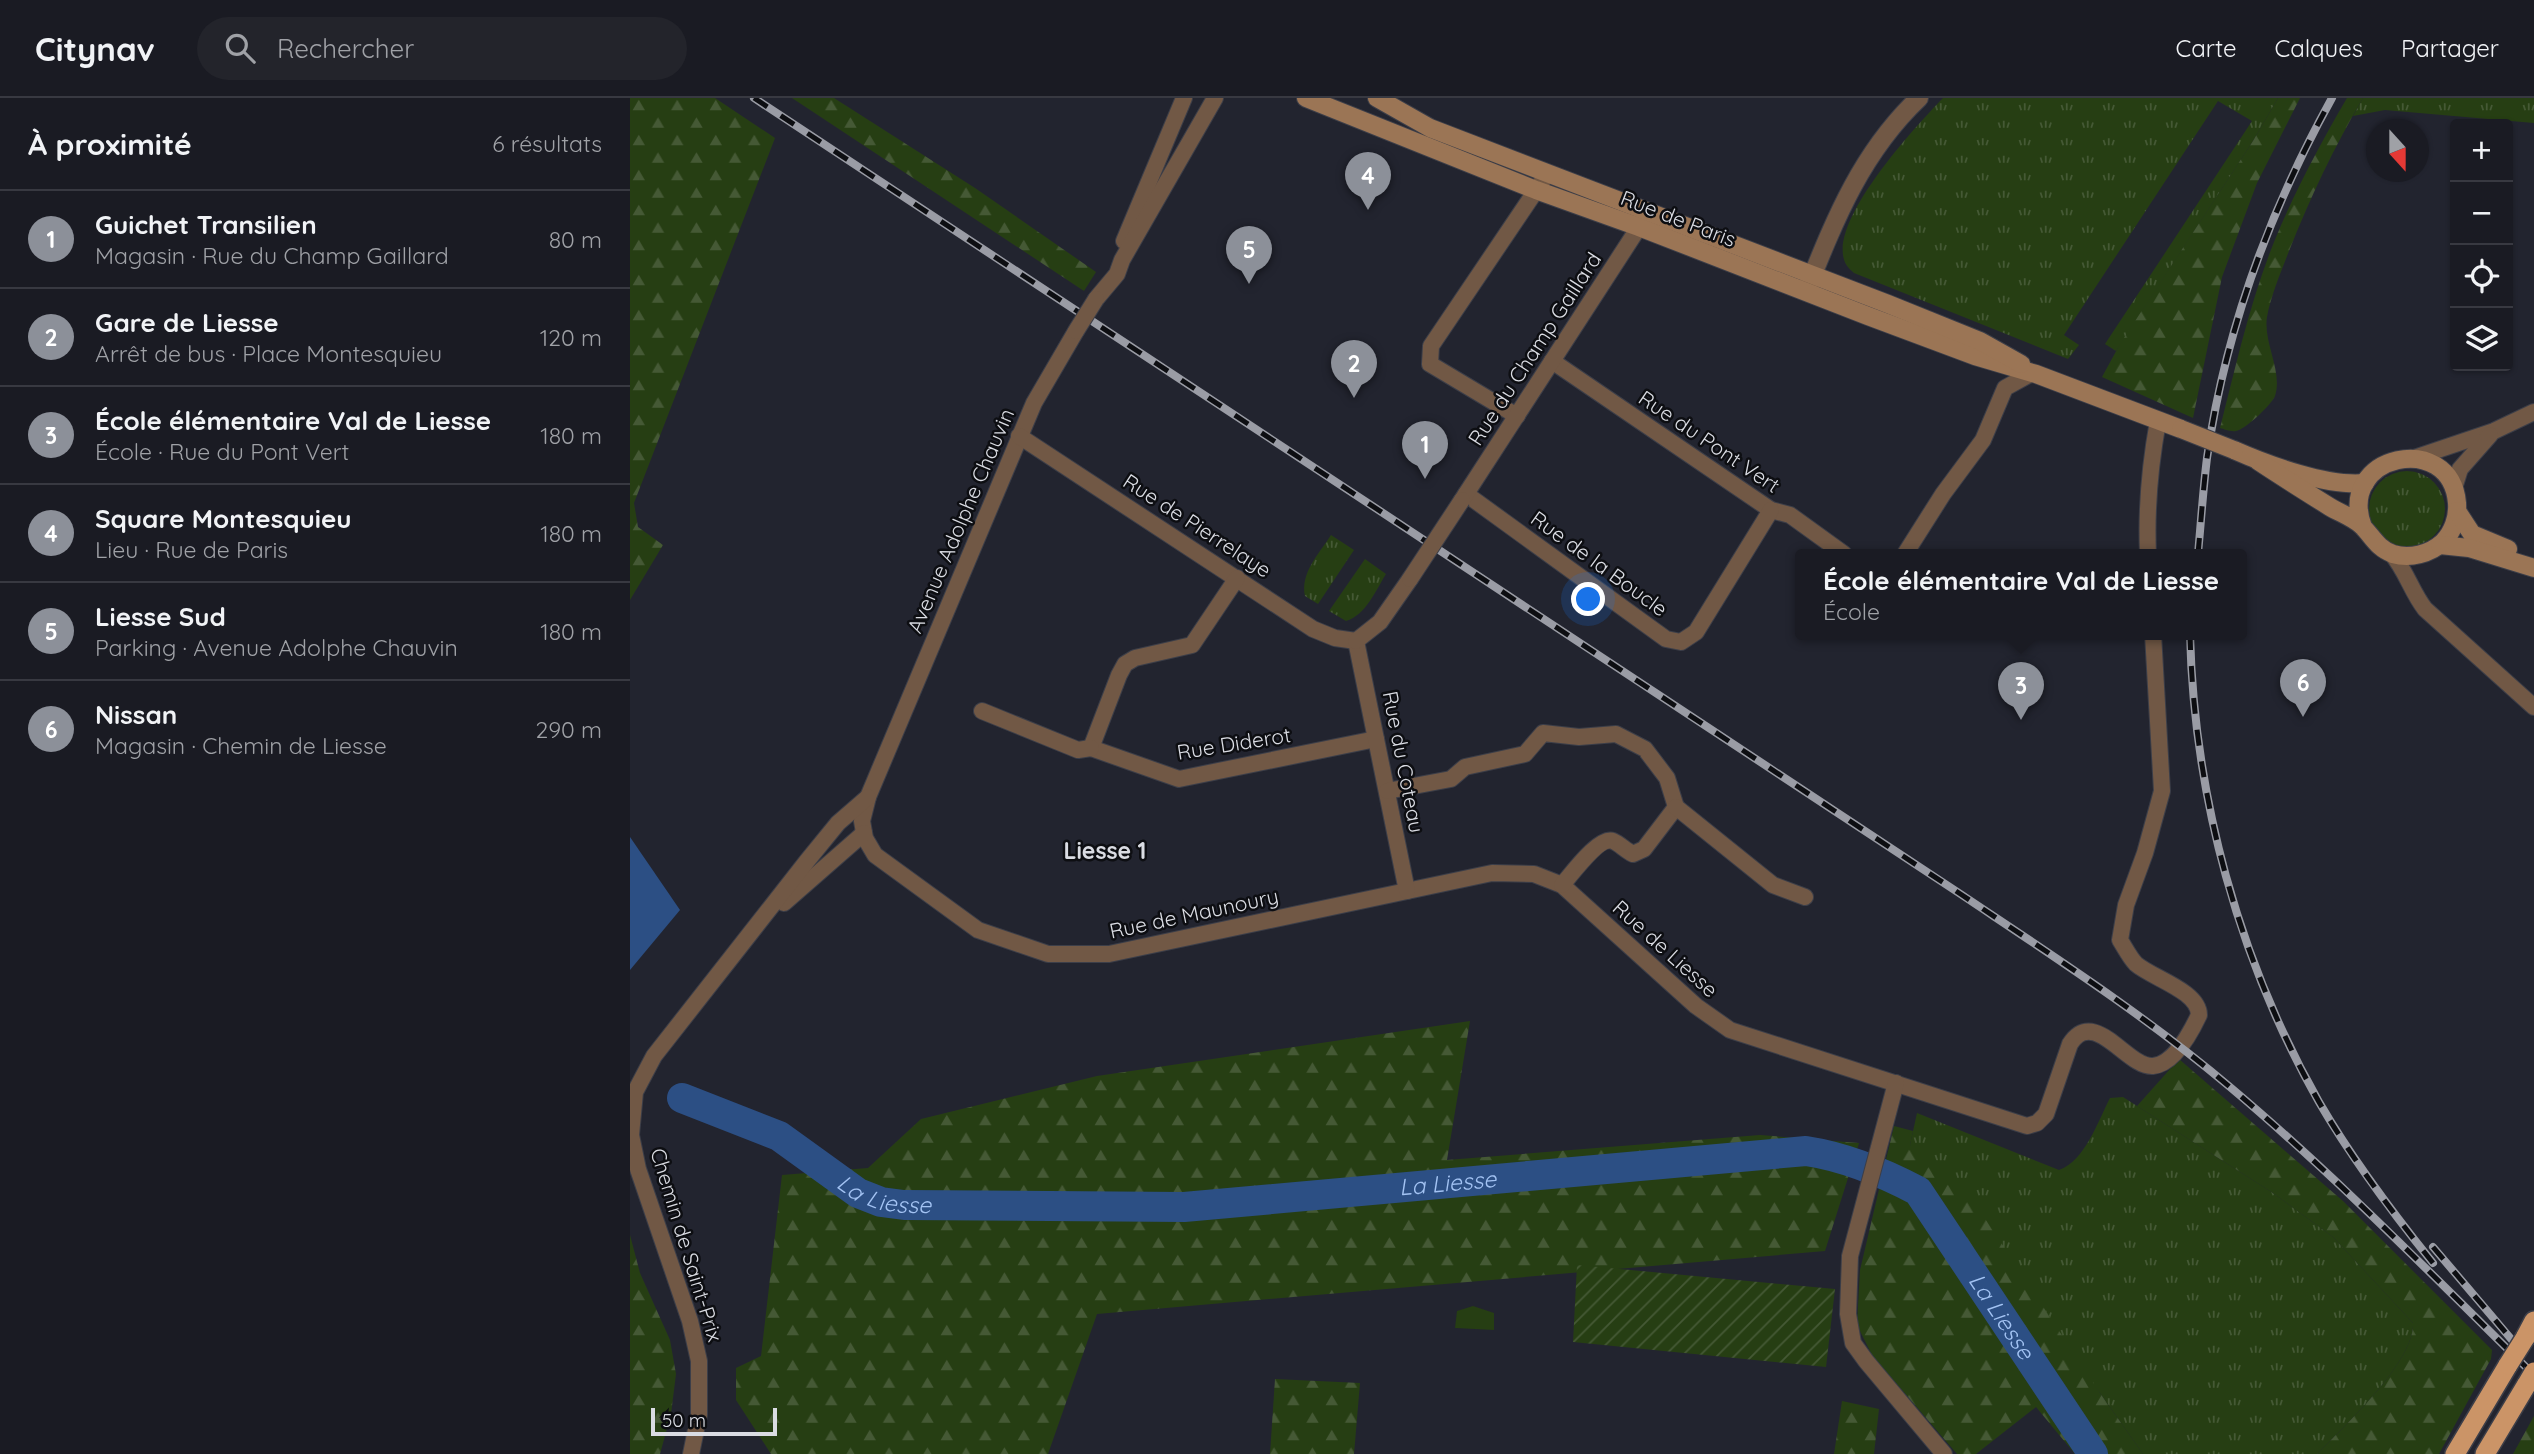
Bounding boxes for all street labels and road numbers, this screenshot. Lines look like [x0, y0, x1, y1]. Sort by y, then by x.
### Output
street label: Rue de Paris [1617, 184, 1740, 252]
street label: Rue du Champ Gaillard [1462, 247, 1606, 450]
street label: Rue du Pont Vert [1634, 384, 1785, 498]
street label: Avenue Adolphe Chauvin [901, 404, 1019, 637]
street label: Rue de Pierrelaye [1119, 468, 1277, 583]
street label: Rue de la Boucle [1526, 505, 1673, 622]
street label: Rue du Coteau [1377, 689, 1430, 835]
street label: Rue Diderot [1175, 721, 1293, 765]
street label: Rue de Maunoury [1107, 882, 1281, 944]
street label: Rue de Liesse [1608, 894, 1724, 1002]
street label: Chemin de Saint-Prix [645, 1145, 729, 1345]

